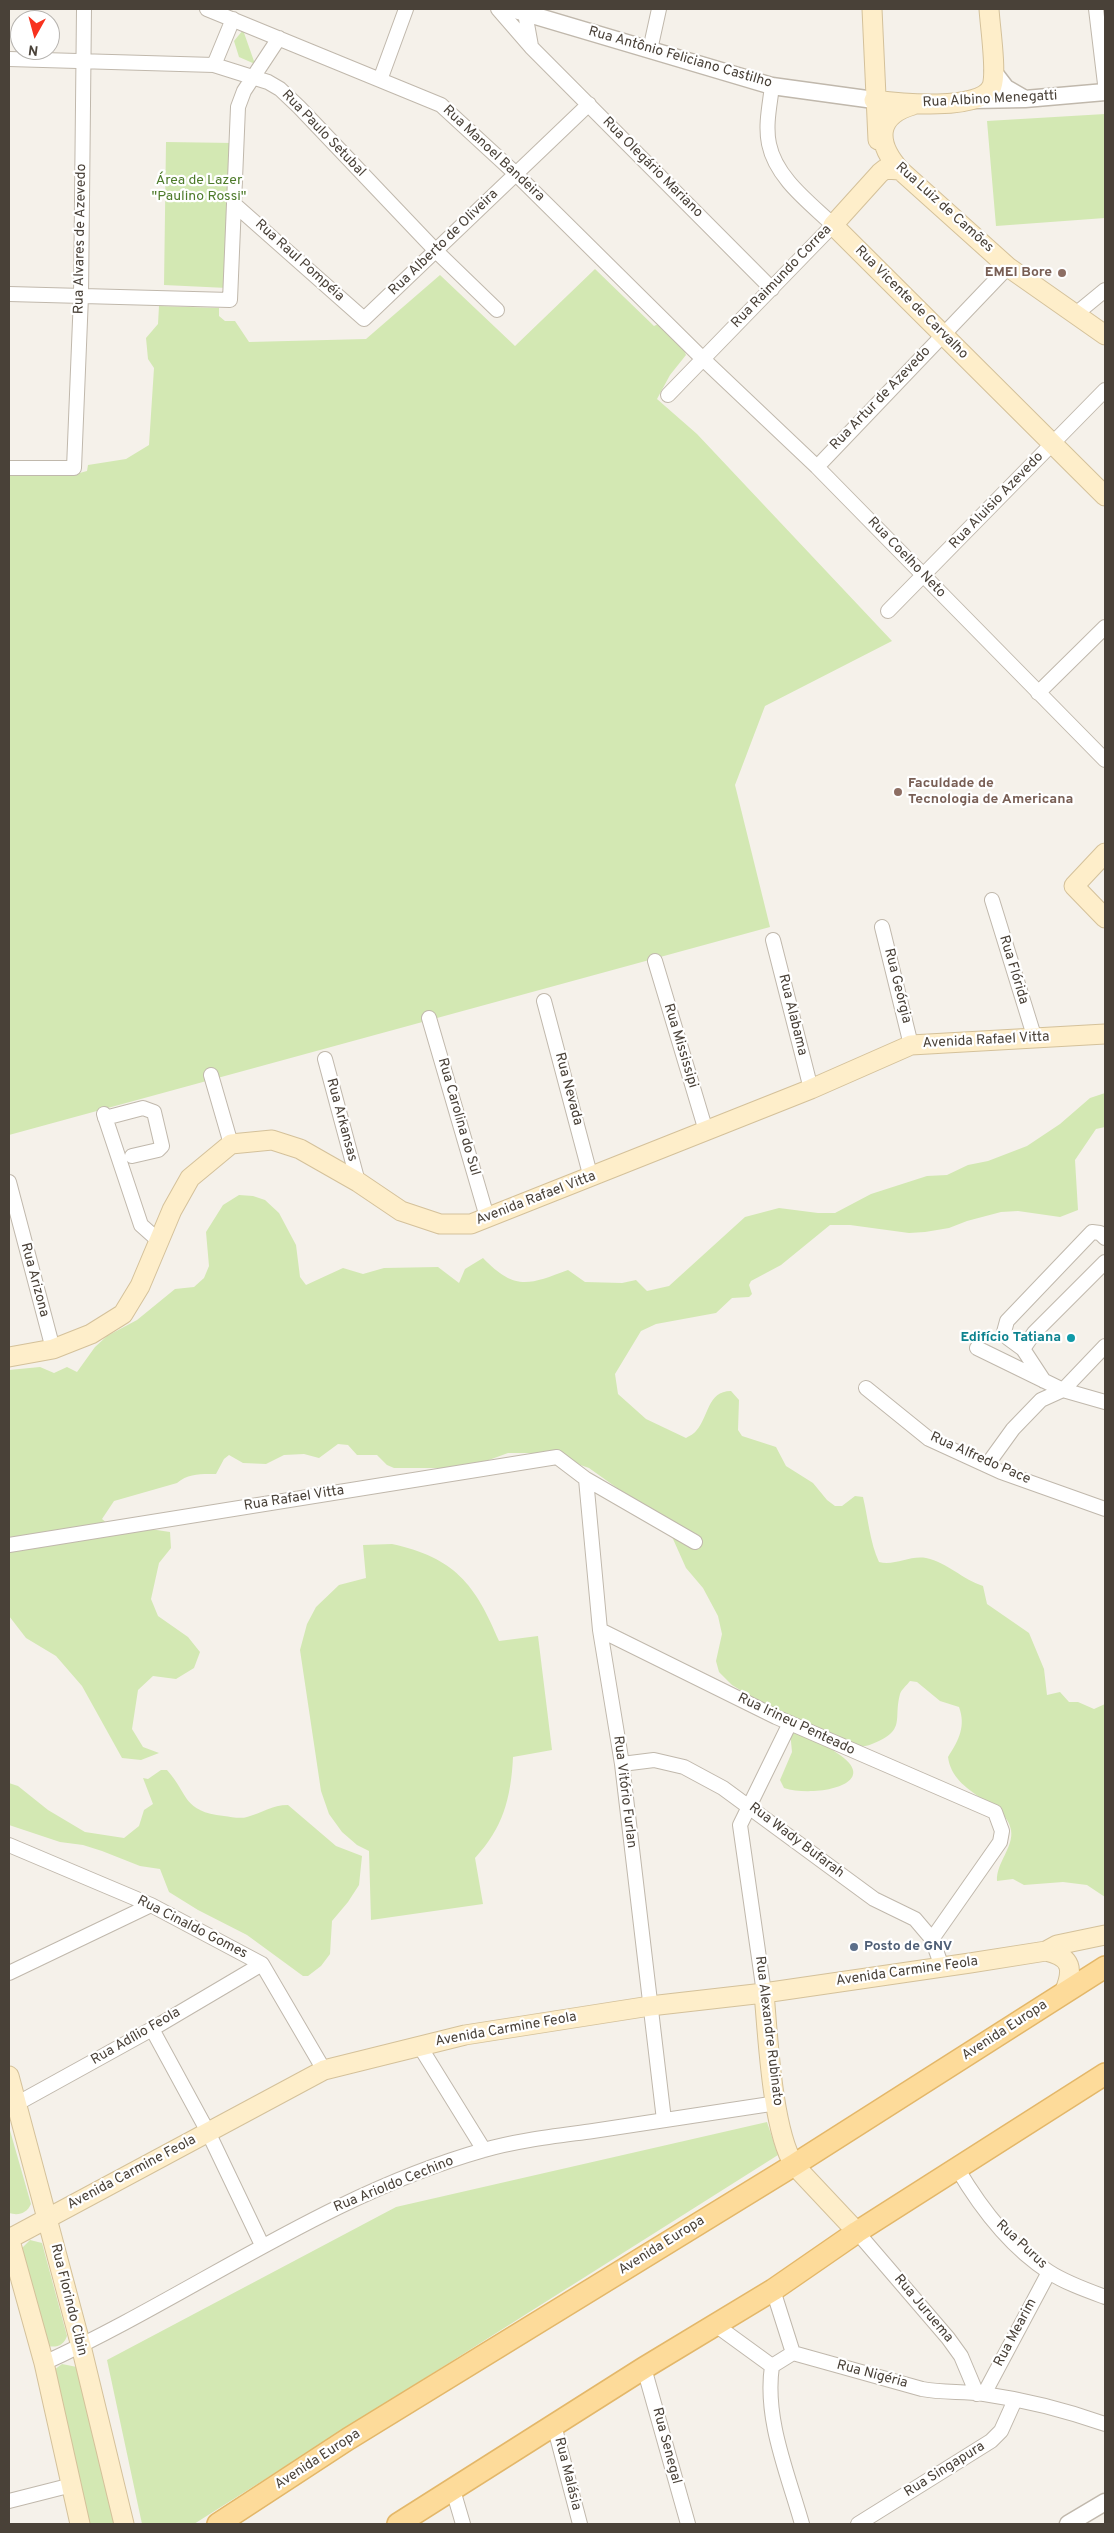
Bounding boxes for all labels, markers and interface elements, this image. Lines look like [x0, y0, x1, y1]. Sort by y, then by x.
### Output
north arrow [10, 10, 60, 60]
street label: Rua Antônio Feliciano Castilho [586, 24, 774, 92]
text: N [27, 40, 39, 58]
street label: Rua Paulo Setubal [277, 87, 369, 181]
street label: Rua Albino Menegatti [922, 88, 1058, 112]
street label: Rua Manoel Bandeira [439, 102, 547, 206]
street label: Rua Olegário Mariano [598, 114, 706, 222]
street label: Rua Luiz de Camões [891, 160, 997, 256]
street label: Rua Alvares de Azevedo [71, 164, 91, 314]
park label: Área de Lazer "Paulino Rossi" [152, 173, 246, 206]
street label: Rua Alberto de Oliveira [386, 186, 502, 300]
street label: Rua Raul Pompéia [251, 217, 347, 305]
street label: Rua Raimundo Correa [728, 222, 836, 332]
street label: Rua Vicente de Carvalho [851, 243, 971, 363]
place label: EMEI Bore [985, 265, 1052, 281]
marker: EMEI Bore [1056, 267, 1068, 279]
street label: Rua Artur de Azevedo [827, 344, 935, 454]
street label: Rua Aluisio Azevedo [947, 449, 1047, 553]
street label: Rua Coelho Neto [863, 514, 949, 602]
place label: Faculdade de Tecnologia de Americana [908, 776, 1073, 809]
marker: Faculdade de Tecnologia de Americana [892, 786, 904, 798]
street label: Rua Flórida [995, 933, 1031, 1007]
street label: Rua Geórgia [880, 947, 914, 1025]
street label: Rua Alabama [774, 973, 810, 1057]
street label: Rua Mississipi [659, 1002, 701, 1090]
street label: Avenida Rafael Vitta [922, 1029, 1050, 1053]
street label: Rua Nevada [550, 1051, 586, 1127]
street label: Rua Carolina do Sul [433, 1056, 483, 1178]
street label: Rua Arkansas [322, 1077, 360, 1163]
street label: Avenida Rafael Vitta [474, 1168, 598, 1230]
street label: Rua Arizona [16, 1241, 52, 1319]
place label: Edifício Tatiana [960, 1330, 1061, 1346]
marker: Edifício Tatiana [1065, 1332, 1077, 1344]
street label: Rua Alfredo Pace [927, 1429, 1033, 1489]
street label: Rua Rafael Vitta [243, 1483, 345, 1515]
street label: Rua Irineu Penteado [735, 1690, 857, 1760]
street label: Rua Vitório Furlan [609, 1735, 639, 1849]
street label: Rua Wady Bufarah [745, 1800, 847, 1882]
street label: Rua Cinaldo Gomes [134, 1893, 250, 1963]
place label: Posto de GNV [864, 1939, 952, 1955]
marker: Posto de GNV [848, 1941, 860, 1953]
street label: Avenida Carmine Feola [835, 1954, 979, 1990]
street label: Rua Alexandre Rubinato [750, 1955, 786, 2107]
street label: Avenida Europa [959, 1997, 1051, 2065]
street label: Rua Adílio Feola [88, 2005, 184, 2069]
street label: Avenida Carmine Feola [434, 2009, 578, 2051]
street label: Avenida Carmine Feola [65, 2132, 199, 2214]
street label: Rua Arioldo Cechino [332, 2153, 456, 2217]
street label: Avenida Europa [616, 2213, 708, 2279]
street label: Rua Purus [992, 2217, 1050, 2273]
street label: Rua Florindo Cibin [46, 2242, 90, 2358]
street label: Rua Juruema [890, 2272, 956, 2346]
street label: Rua Mearim [991, 2296, 1041, 2370]
street label: Rua Nigéria [835, 2357, 909, 2393]
street label: Rua Senegal [648, 2406, 684, 2486]
street label: Avenida Europa [272, 2426, 364, 2494]
street label: Rua Malásia [550, 2436, 584, 2512]
street label: Rua Singapura [902, 2439, 988, 2501]

